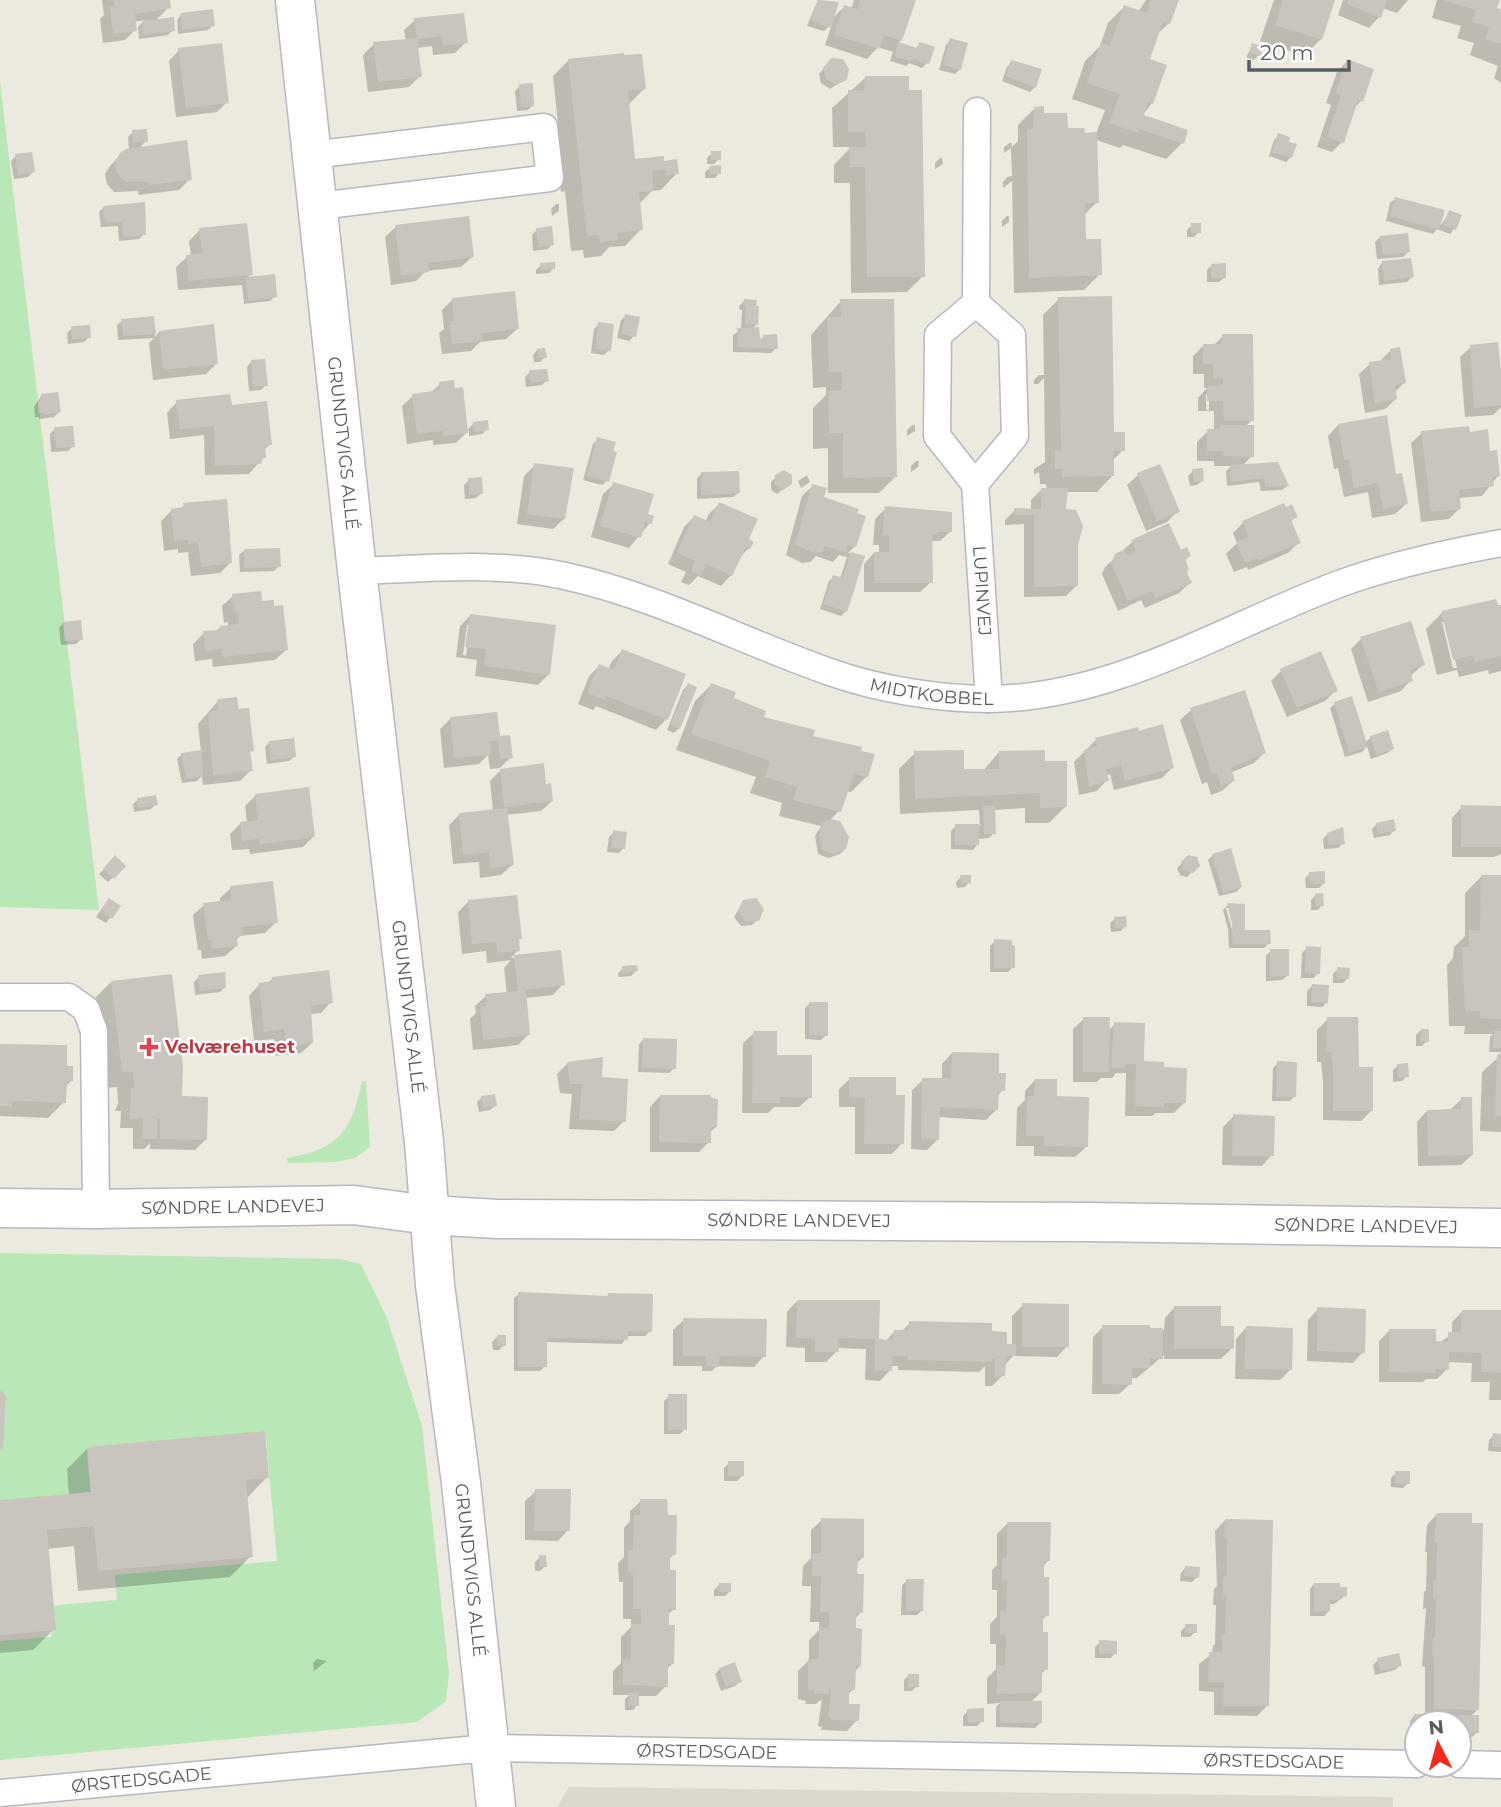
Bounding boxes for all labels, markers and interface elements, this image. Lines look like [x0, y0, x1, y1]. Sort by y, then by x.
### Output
scale bar [1249, 28, 1349, 72]
text: 20 m [1260, 40, 1314, 65]
street label: GRUNDTVIGS ALLÉ [323, 356, 363, 531]
street label: LUPINVEJ [968, 545, 996, 637]
street label: MIDTKOBBEL [868, 673, 994, 710]
street label: GRUNDTVIGS ALLÉ [387, 919, 429, 1095]
place label: Velværehuset [164, 1036, 295, 1058]
marker: Velværehuset [139, 1037, 159, 1057]
street label: SØNDRE LANDEVEJ [141, 1194, 325, 1219]
street label: SØNDRE LANDEVEJ [707, 1209, 891, 1232]
street label: SØNDRE LANDEVEJ [1274, 1214, 1458, 1238]
street label: GRUNDTVIGS ALLÉ [450, 1482, 491, 1658]
north arrow [1403, 1709, 1473, 1779]
text: N [1427, 1715, 1445, 1740]
street label: ØRSTEDSGADE [636, 1740, 778, 1764]
street label: ØRSTEDSGADE [1203, 1749, 1345, 1774]
street label: ØRSTEDSGADE [70, 1763, 213, 1797]

